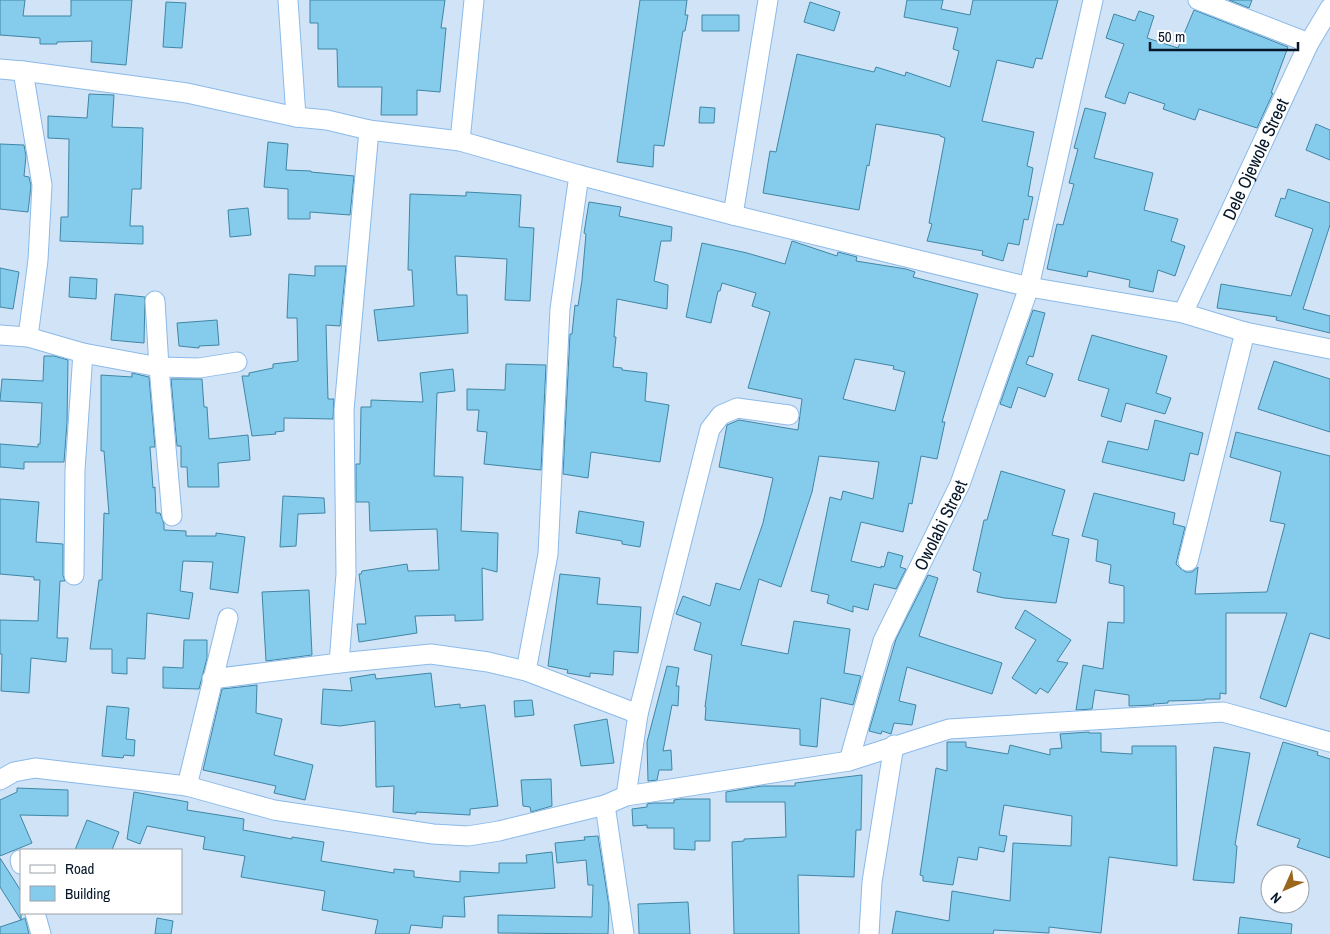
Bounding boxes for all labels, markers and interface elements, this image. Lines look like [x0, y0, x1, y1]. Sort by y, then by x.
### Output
scale bar [1150, 20, 1298, 52]
text: 50 m [1158, 26, 1185, 47]
street label: Dele Ojewole Street [1216, 94, 1294, 224]
street label: Owolabi Street [907, 477, 973, 574]
legend [20, 849, 182, 914]
text: Road [65, 858, 94, 879]
north arrow [1260, 864, 1310, 914]
text: Building [65, 883, 110, 904]
text: N [1267, 889, 1285, 907]

